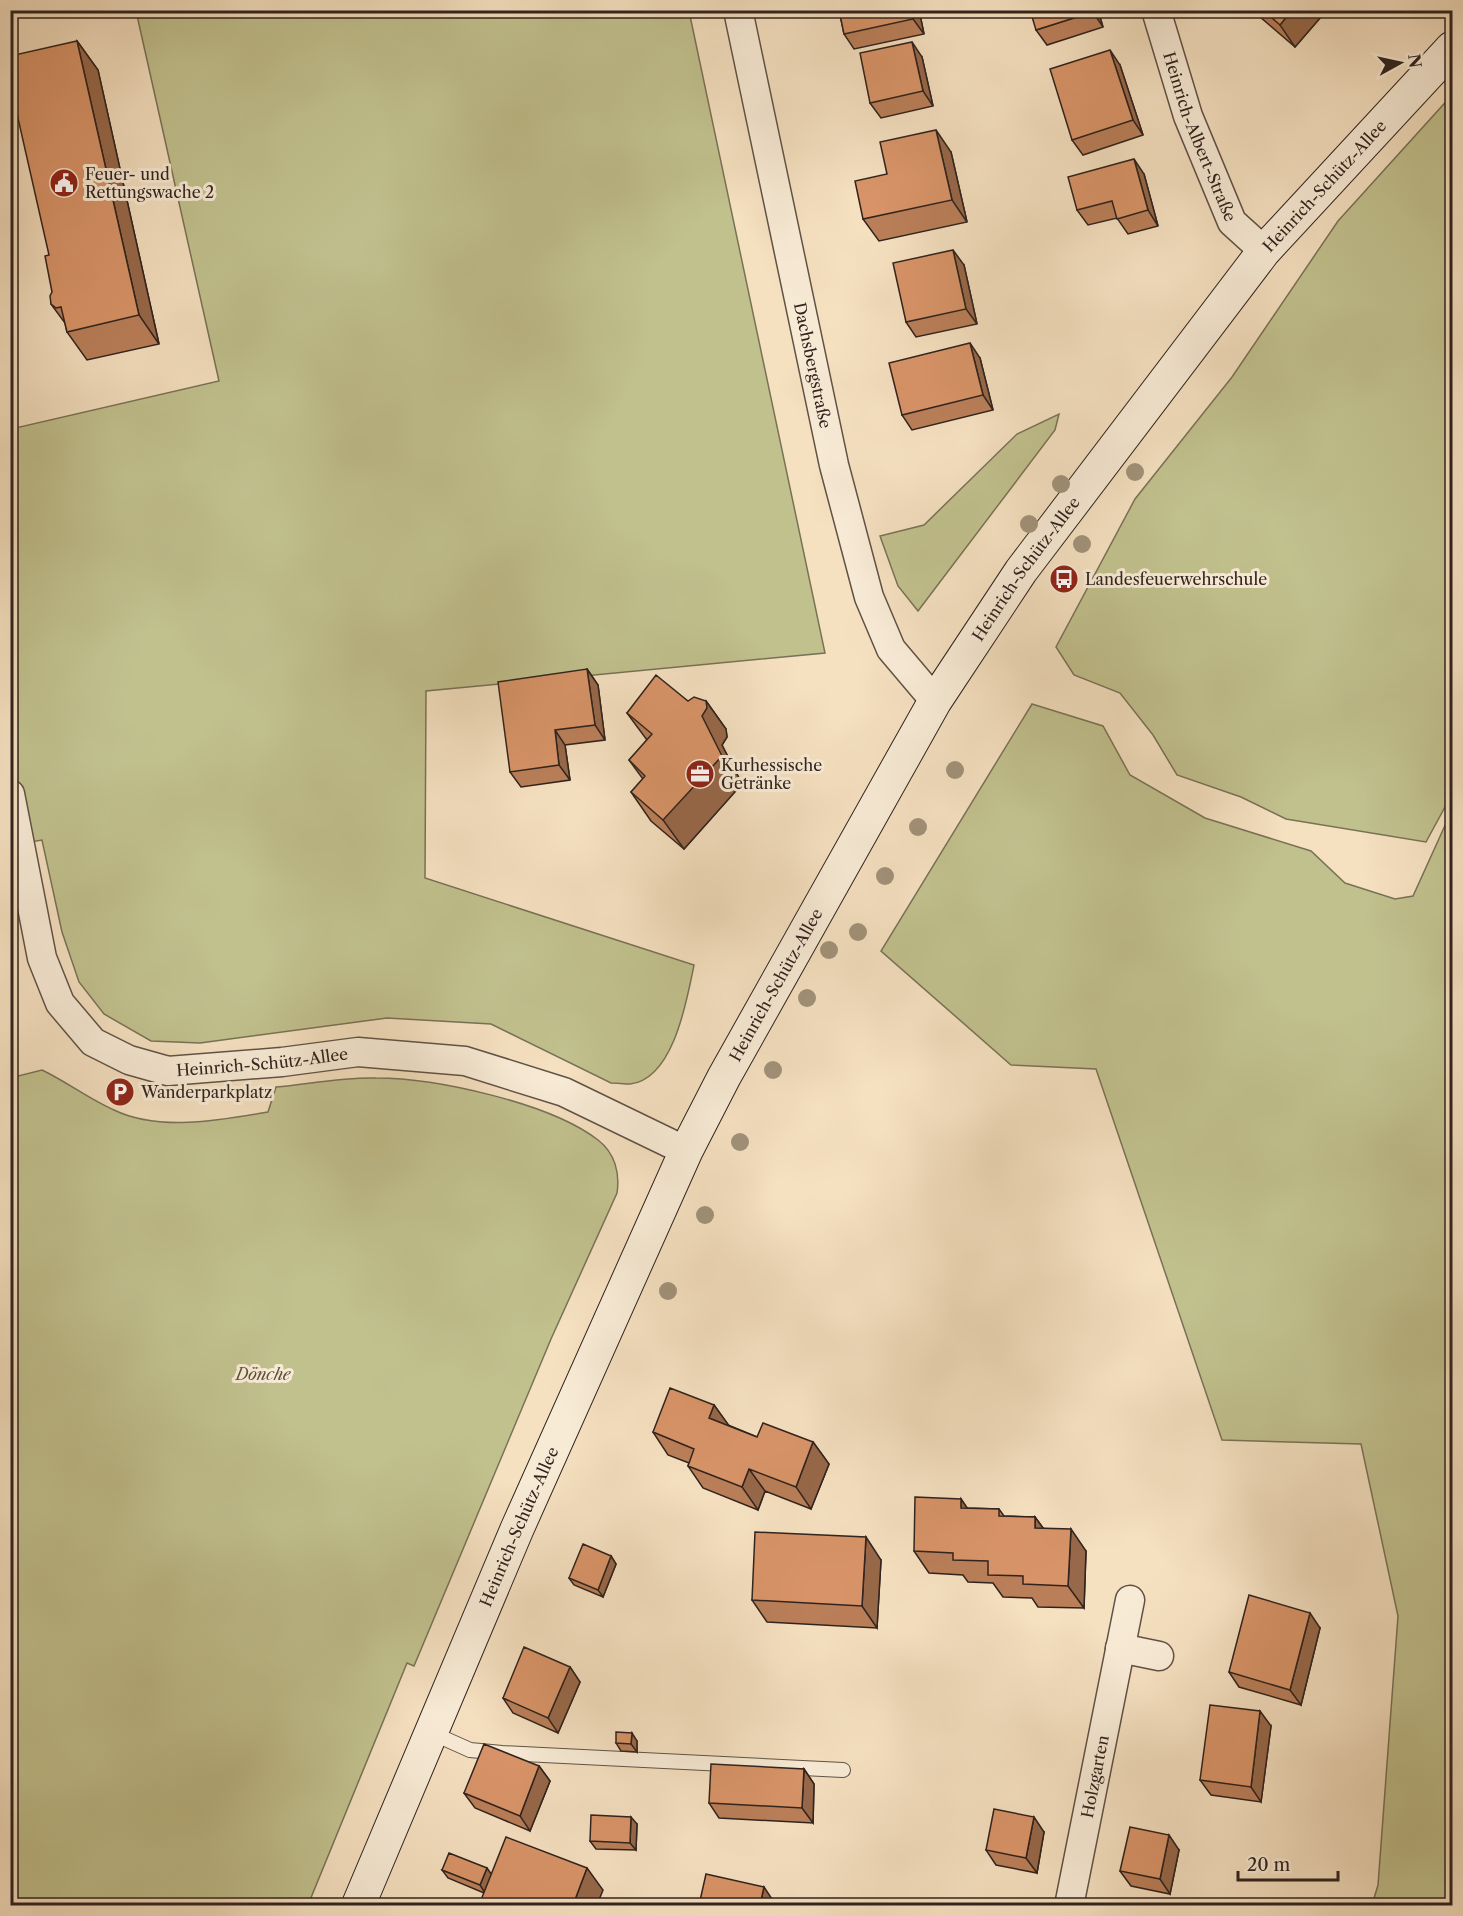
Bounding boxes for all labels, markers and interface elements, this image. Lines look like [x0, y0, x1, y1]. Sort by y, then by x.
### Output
north arrow [1370, 33, 1430, 93]
street label: Heinrich-Albert-Straße [1159, 49, 1241, 224]
text: N [1404, 53, 1426, 69]
street label: Heinrich-Schütz-Allee [1258, 116, 1390, 256]
place label: Feuer- und Rettungswache 2 [85, 164, 214, 202]
public building icon: Feuer- und Rettungswache 2 [48, 167, 80, 199]
street label: Dachsbergstraße [790, 300, 836, 430]
street label: Heinrich-Schütz-Allee [968, 493, 1084, 645]
bus stop icon: Landesfeuerwehrschule [1048, 563, 1080, 595]
place label: Landesfeuerwehrschule [1085, 569, 1267, 589]
place label: Kurhessische Getränke [721, 755, 822, 793]
office icon: Kurhessische Getränke [684, 758, 716, 790]
street label: Heinrich-Schütz-Allee [725, 905, 827, 1065]
street label: Heinrich-Schütz-Allee [176, 1043, 349, 1080]
parking icon: Wanderparkplatz [104, 1076, 136, 1108]
place label: Wanderparkplatz [140, 1082, 272, 1102]
park label: Dönche [234, 1364, 292, 1384]
street label: Heinrich-Schütz-Allee [475, 1444, 562, 1610]
street label: Holzgarten [1077, 1733, 1113, 1820]
scale bar [1238, 1844, 1338, 1882]
text: 20 m [1247, 1854, 1291, 1876]

